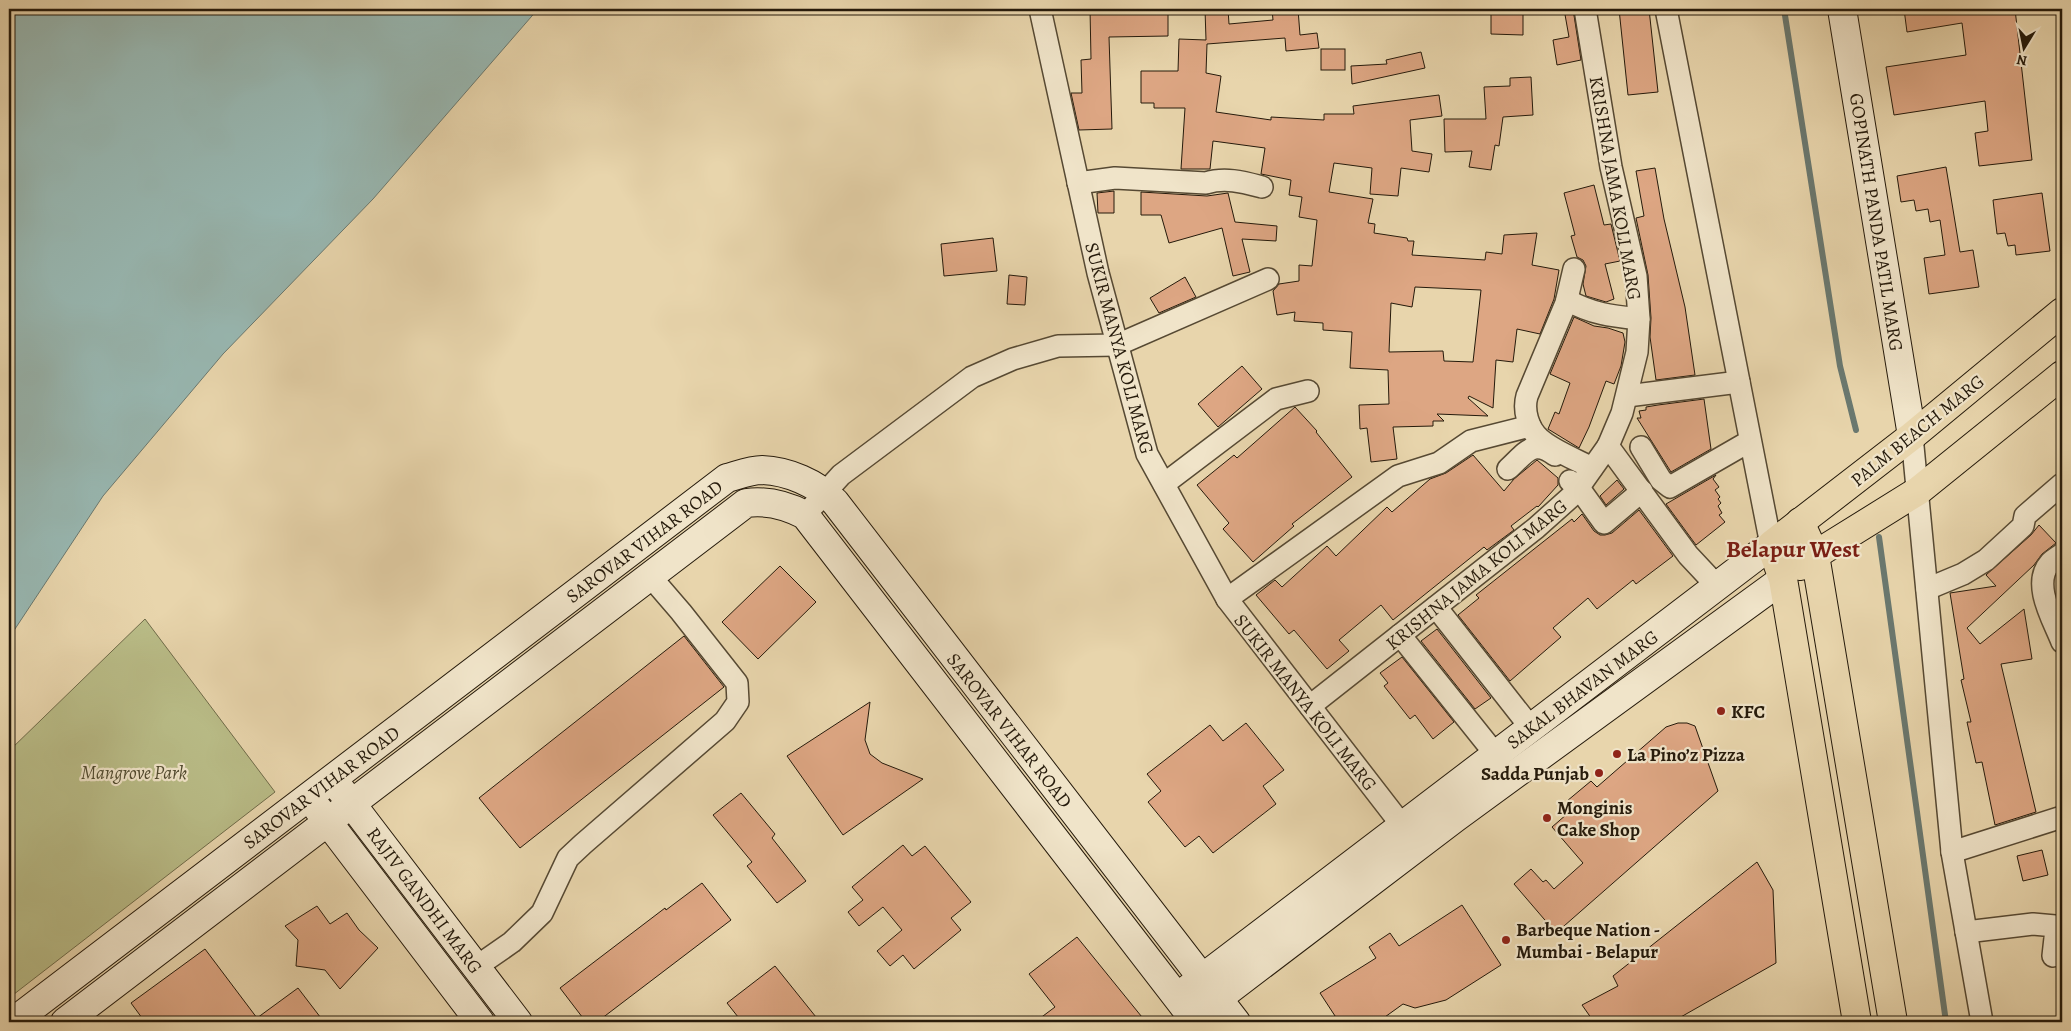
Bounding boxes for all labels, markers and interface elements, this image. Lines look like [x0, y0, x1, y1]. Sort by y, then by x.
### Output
north arrow [1998, 22, 2048, 72]
text: N [2015, 50, 2029, 71]
street label: KRISHNA JAMA KOLI MARG [1582, 74, 1648, 302]
street label: GOPINATH PANDA PATIL MARG [1843, 91, 1909, 353]
street label: SUKIR MANYA KOLI MARG [1078, 239, 1160, 457]
street label: PALM BEACH MARG [1845, 369, 1990, 493]
street label: SAROVAR VIHAR ROAD [561, 474, 728, 609]
street label: KRISHNA JAMA KOLI MARG [1380, 493, 1573, 656]
district label: Belapur West [1726, 533, 1860, 565]
street label: SUKIR MANYA KOLI MARG [1228, 609, 1383, 797]
street label: SAKAL BHAVAN MARG [1501, 624, 1664, 755]
street label: SAROVAR VIHAR ROAD [940, 648, 1078, 814]
place label: KFC [1731, 699, 1765, 725]
marker: KFC [1715, 705, 1727, 717]
street label: SAROVAR VIHAR ROAD [238, 720, 405, 855]
place label: La Pino’z Pizza [1627, 742, 1746, 768]
marker: La Pino’z Pizza [1611, 748, 1623, 760]
park label: Mangrove Park [81, 760, 187, 786]
place label: Sadda Punjab [1481, 761, 1589, 787]
marker: Sadda Punjab [1593, 767, 1605, 779]
place label: Monginis Cake Shop [1557, 795, 1640, 843]
marker: Monginis Cake Shop [1541, 812, 1553, 824]
street label: RAJIV GANDHI MARG [360, 822, 488, 979]
place label: Barbeque Nation - Mumbai - Belapur [1516, 917, 1660, 965]
marker: Barbeque Nation - Mumbai - Belapur [1500, 934, 1512, 946]

